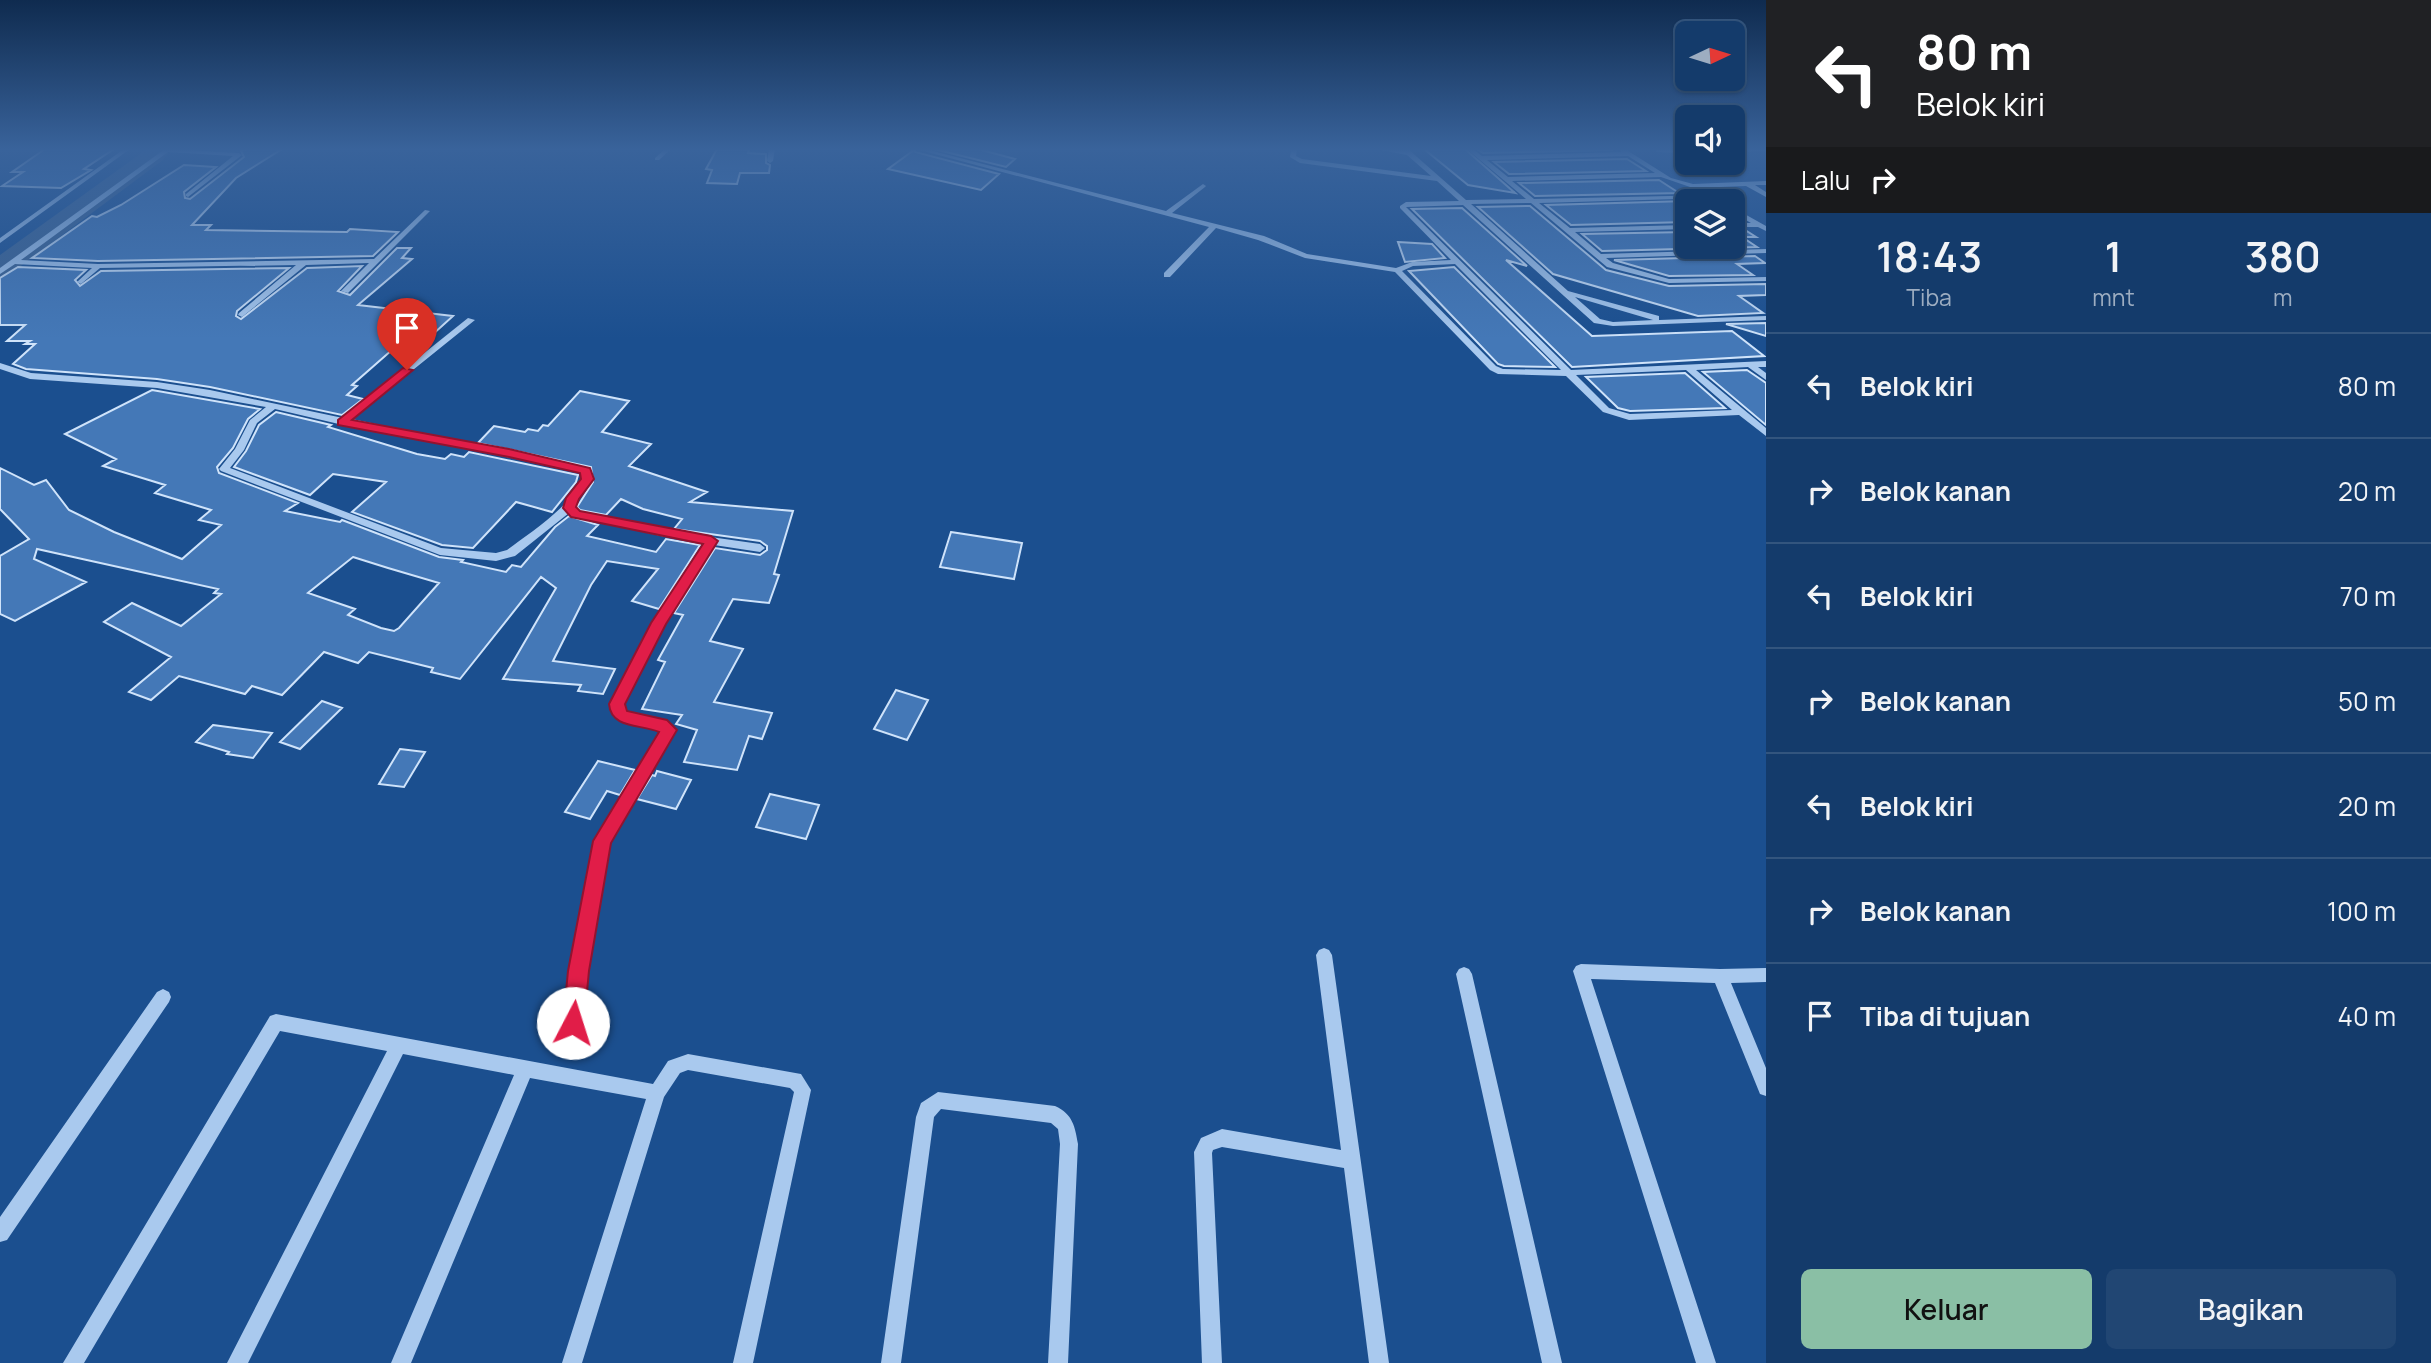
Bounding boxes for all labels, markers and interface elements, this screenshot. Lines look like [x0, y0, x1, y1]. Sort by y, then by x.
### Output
text: 80 m [1916, 18, 2032, 85]
north arrow [1675, 21, 1745, 91]
map controls [1675, 21, 1745, 259]
icon: left [1801, 28, 1892, 119]
text: Belok kiri [1916, 82, 2045, 126]
button: sound [1675, 105, 1745, 175]
icon: right [1864, 161, 1902, 199]
text: Lalu [1801, 162, 1850, 198]
button: layers [1675, 189, 1745, 259]
text: 18:43 [1876, 227, 1982, 285]
text: 1 [2105, 227, 2122, 285]
text: 380 [2245, 227, 2321, 285]
text: Tiba [1906, 281, 1952, 313]
text: mnt [2092, 281, 2135, 313]
text: m [2273, 281, 2293, 313]
pin [377, 298, 437, 370]
icon: arrive [388, 309, 426, 347]
icon: left [1801, 367, 1839, 405]
text: Belok kiri [1860, 368, 1974, 404]
text: 80 m [2338, 368, 2396, 404]
icon: right [1801, 472, 1839, 510]
text: Belok kanan [1860, 473, 2011, 509]
text: 20 m [2338, 473, 2396, 509]
icon: left [1801, 577, 1839, 615]
text: Belok kiri [1860, 578, 1974, 614]
text: 70 m [2340, 578, 2396, 614]
icon: right [1801, 682, 1839, 720]
text: Belok kanan [1860, 683, 2011, 719]
text: 50 m [2338, 683, 2396, 719]
icon: left [1801, 787, 1839, 825]
text: Belok kiri [1860, 788, 1974, 824]
text: 20 m [2338, 788, 2396, 824]
icon: right [1801, 892, 1839, 930]
text: Belok kanan [1860, 893, 2011, 929]
text: 100 m [2327, 893, 2396, 929]
position arrow [536, 986, 610, 1060]
icon: arrive [1801, 997, 1839, 1035]
text: Tiba di tujuan [1860, 998, 2030, 1034]
text: 40 m [2338, 998, 2396, 1034]
button: Keluar [1801, 1269, 2092, 1349]
button: Bagikan [2106, 1269, 2396, 1349]

